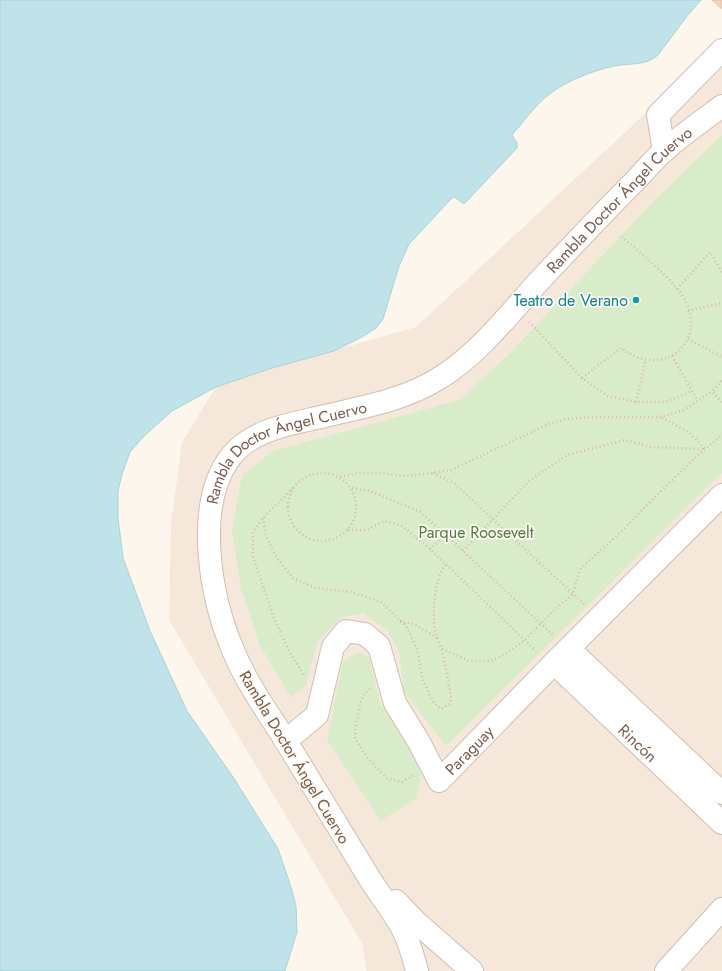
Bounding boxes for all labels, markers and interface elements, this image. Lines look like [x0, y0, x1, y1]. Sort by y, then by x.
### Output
street label: Rambla Doctor Ángel Cuervo [541, 121, 697, 278]
place label: Teatro de Verano [514, 289, 628, 312]
marker: Teatro de Verano [631, 295, 641, 305]
street label: Rambla Doctor Ángel Cuervo [201, 396, 369, 506]
park label: Parque Roosevelt [418, 521, 534, 544]
street label: Rambla Doctor Ángel Cuervo [234, 666, 356, 848]
street label: Rincón [613, 719, 662, 768]
street label: Paraguay [440, 720, 500, 781]

